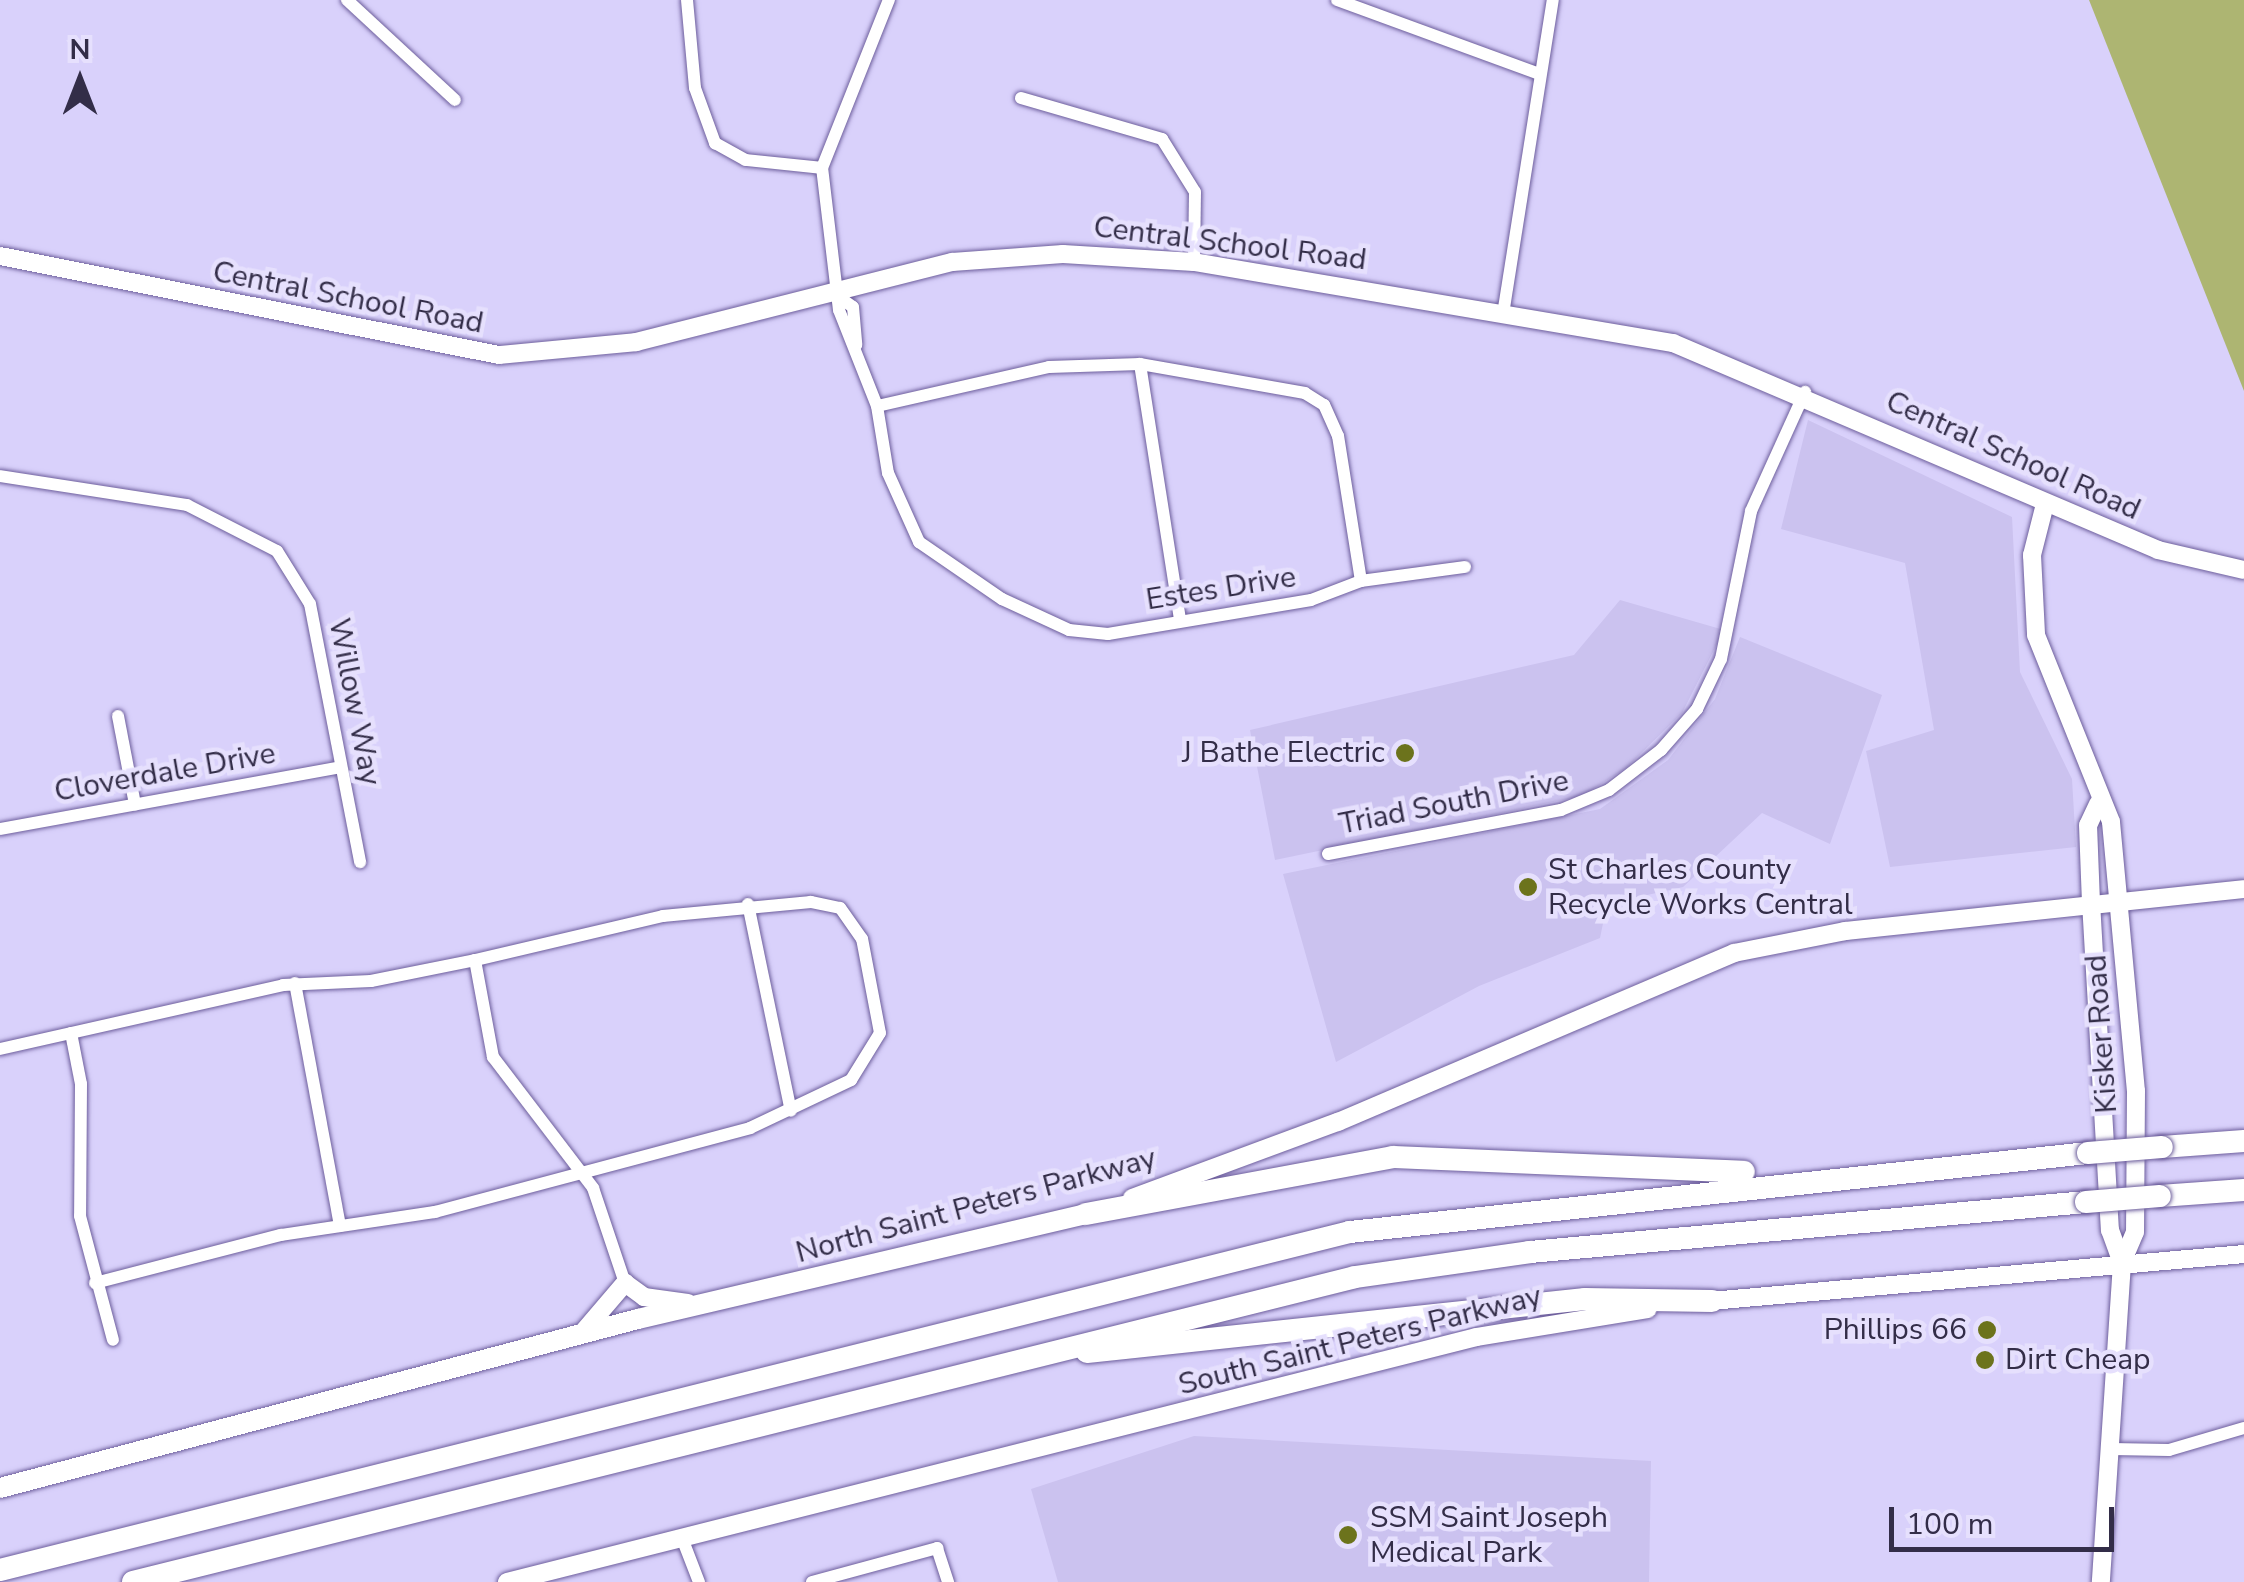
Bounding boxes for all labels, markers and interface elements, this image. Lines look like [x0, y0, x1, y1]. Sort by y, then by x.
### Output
north arrow [30, 30, 130, 130]
text: N [70, 31, 90, 69]
street label: Central School Road [1091, 209, 1369, 279]
street label: Central School Road [210, 254, 486, 342]
street label: Central School Road [1880, 384, 2146, 528]
street label: Estes Drive [1144, 559, 1298, 619]
street label: Willow Way [320, 615, 388, 789]
place label: J Bathe Electric [1182, 735, 1385, 771]
street label: Cloverdale Drive [52, 736, 278, 810]
marker: J Bathe Electric [1394, 742, 1416, 764]
street label: Triad South Drive [1336, 763, 1572, 843]
place label: St Charles County Recycle Works Central [1548, 852, 1853, 922]
marker: St Charles County Recycle Works Central [1517, 876, 1539, 898]
street label: Kisker Road [2078, 953, 2126, 1115]
street label: North Saint Peters Parkway [792, 1141, 1160, 1271]
street label: South Saint Peters Parkway [1175, 1278, 1545, 1404]
place label: Phillips 66 [1824, 1312, 1967, 1348]
marker: Phillips 66 [1976, 1319, 1998, 1341]
place label: Dirt Cheap [2005, 1342, 2151, 1378]
marker: Dirt Cheap [1974, 1349, 1996, 1371]
scale bar [1894, 1487, 2119, 1549]
place label: SSM Saint Joseph Medical Park [1370, 1500, 1608, 1570]
text: 100 m [1906, 1504, 1993, 1545]
marker: SSM Saint Joseph Medical Park [1335, 1522, 1361, 1548]

